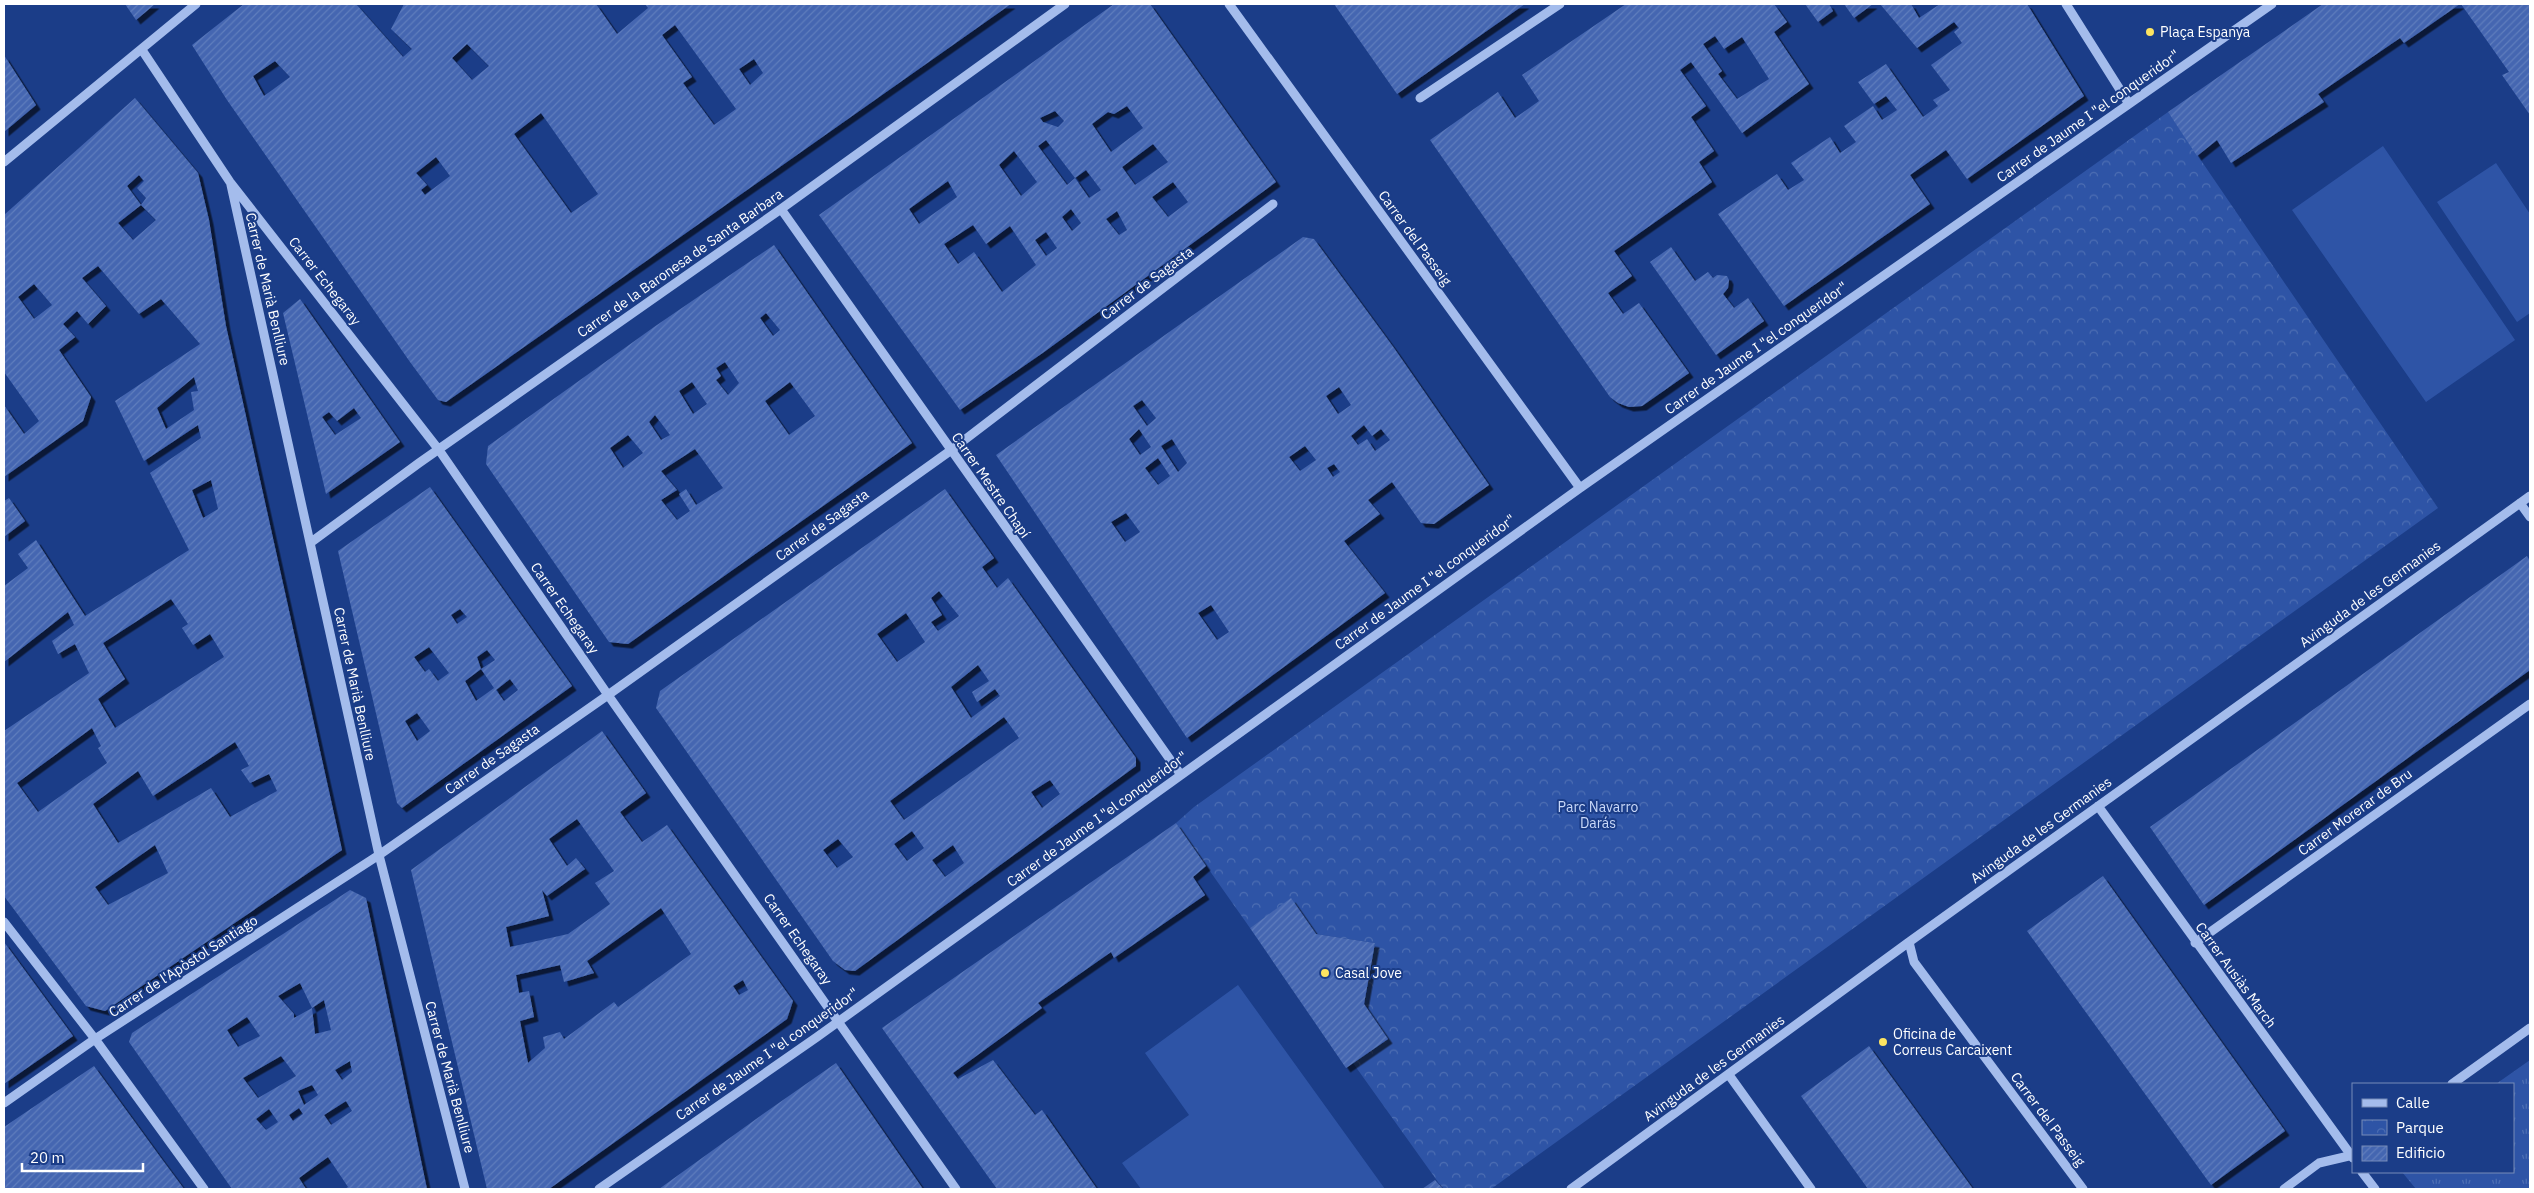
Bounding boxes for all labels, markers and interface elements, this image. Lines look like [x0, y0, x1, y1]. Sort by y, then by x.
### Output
place label: Plaça Espanya [2160, 23, 2251, 41]
marker: Plaça Espanya [2144, 26, 2156, 38]
street label: Carrer de Jaume I "el conqueridor" [1993, 46, 2183, 186]
street label: Carrer de la Baronesa de Santa Barbara [574, 184, 787, 341]
street label: Carrer del Passeig [1374, 187, 1456, 290]
street label: Carrer de Marià Benlliure [242, 211, 294, 368]
street label: Carrer Echegaray [285, 233, 365, 329]
street label: Carrer de Sagasta [1097, 242, 1197, 324]
street label: Carrer de Jaume I "el conqueridor" [1661, 278, 1851, 418]
street label: Carrer Mestre Chapí [948, 429, 1035, 542]
street label: Carrer de Sagasta [772, 485, 873, 565]
street label: Carrer de Jaume I "el conqueridor" [1331, 510, 1519, 654]
street label: Avinguda de les Germanies [2296, 537, 2444, 651]
street label: Carrer Echegaray [527, 559, 603, 657]
street label: Carrer de Marià Benlliure [330, 606, 380, 763]
street label: Carrer de Sagasta [441, 719, 543, 798]
street label: Carrer de Jaume I "el conqueridor" [1003, 747, 1191, 891]
street label: Carrer Morerar de Bru [2294, 765, 2416, 859]
street label: Avinguda de les Germanies [1967, 773, 2115, 887]
park label: Parc Navarro Darás [1558, 798, 1639, 832]
street label: Carrer Echegaray [760, 890, 836, 988]
street label: Carrer de l'Apòstol Santiago [105, 911, 261, 1021]
street label: Carrer Ausiàs March [2192, 919, 2280, 1031]
place label: Casal Jove [1335, 964, 1402, 982]
marker: Casal Jove [1319, 967, 1331, 979]
street label: Carrer de Jaume I "el conqueridor" [672, 984, 862, 1124]
street label: Carrer de Marià Benlliure [421, 999, 479, 1155]
street label: Avinguda de les Germanies [1640, 1011, 1788, 1125]
place label: Oficina de Correus Carcaixent [1893, 1025, 2012, 1059]
marker: Oficina de Correus Carcaixent [1877, 1036, 1889, 1048]
street label: Carrer del Passeig [2007, 1068, 2090, 1170]
legend [2352, 1083, 2514, 1173]
text: Calle [2396, 1093, 2430, 1112]
text: Parque [2396, 1118, 2444, 1137]
scale bar [22, 1140, 144, 1172]
text: Edificio [2396, 1143, 2445, 1162]
text: 20 m [30, 1148, 65, 1167]

